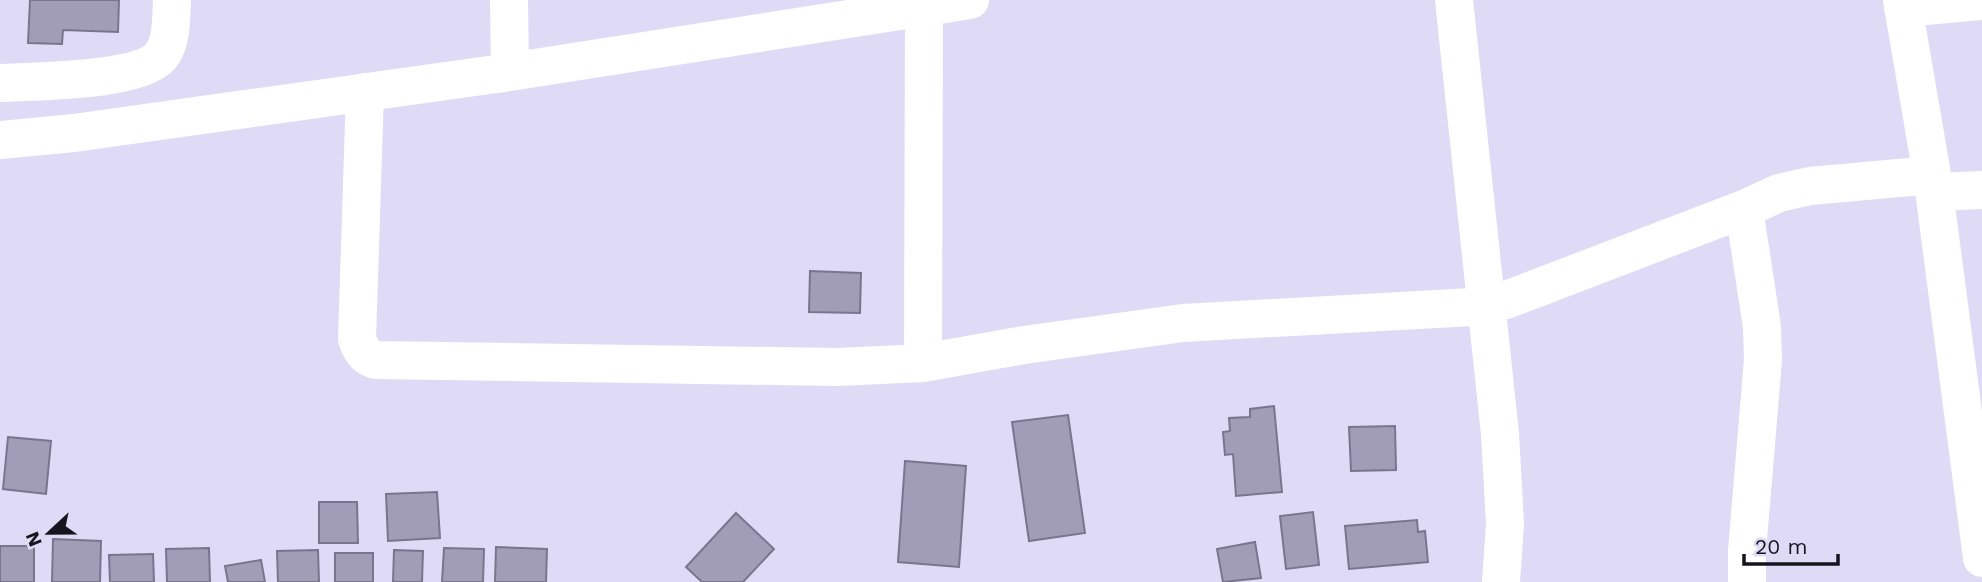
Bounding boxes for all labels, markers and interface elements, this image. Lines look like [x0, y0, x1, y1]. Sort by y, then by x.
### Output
north arrow [14, 498, 84, 568]
scale bar [1744, 522, 1839, 566]
text: N [20, 528, 47, 550]
text: 20 m [1755, 534, 1807, 559]

